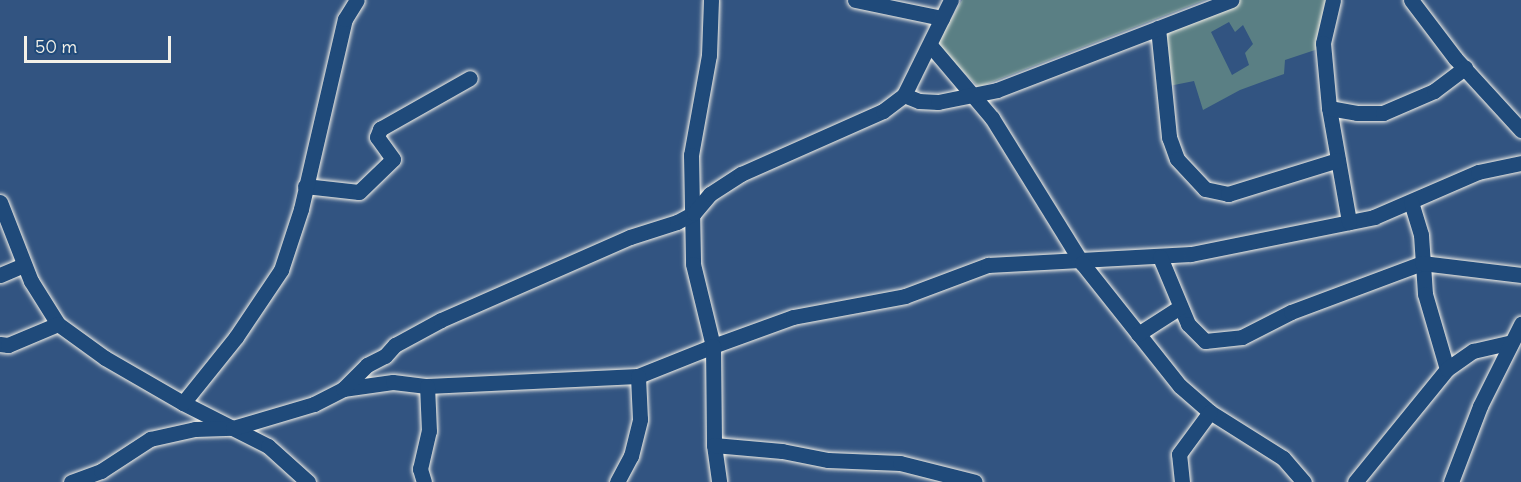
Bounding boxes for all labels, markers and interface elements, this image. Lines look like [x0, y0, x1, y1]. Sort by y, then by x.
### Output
scale bar [27, 24, 174, 62]
text: 50 m [35, 35, 77, 58]

